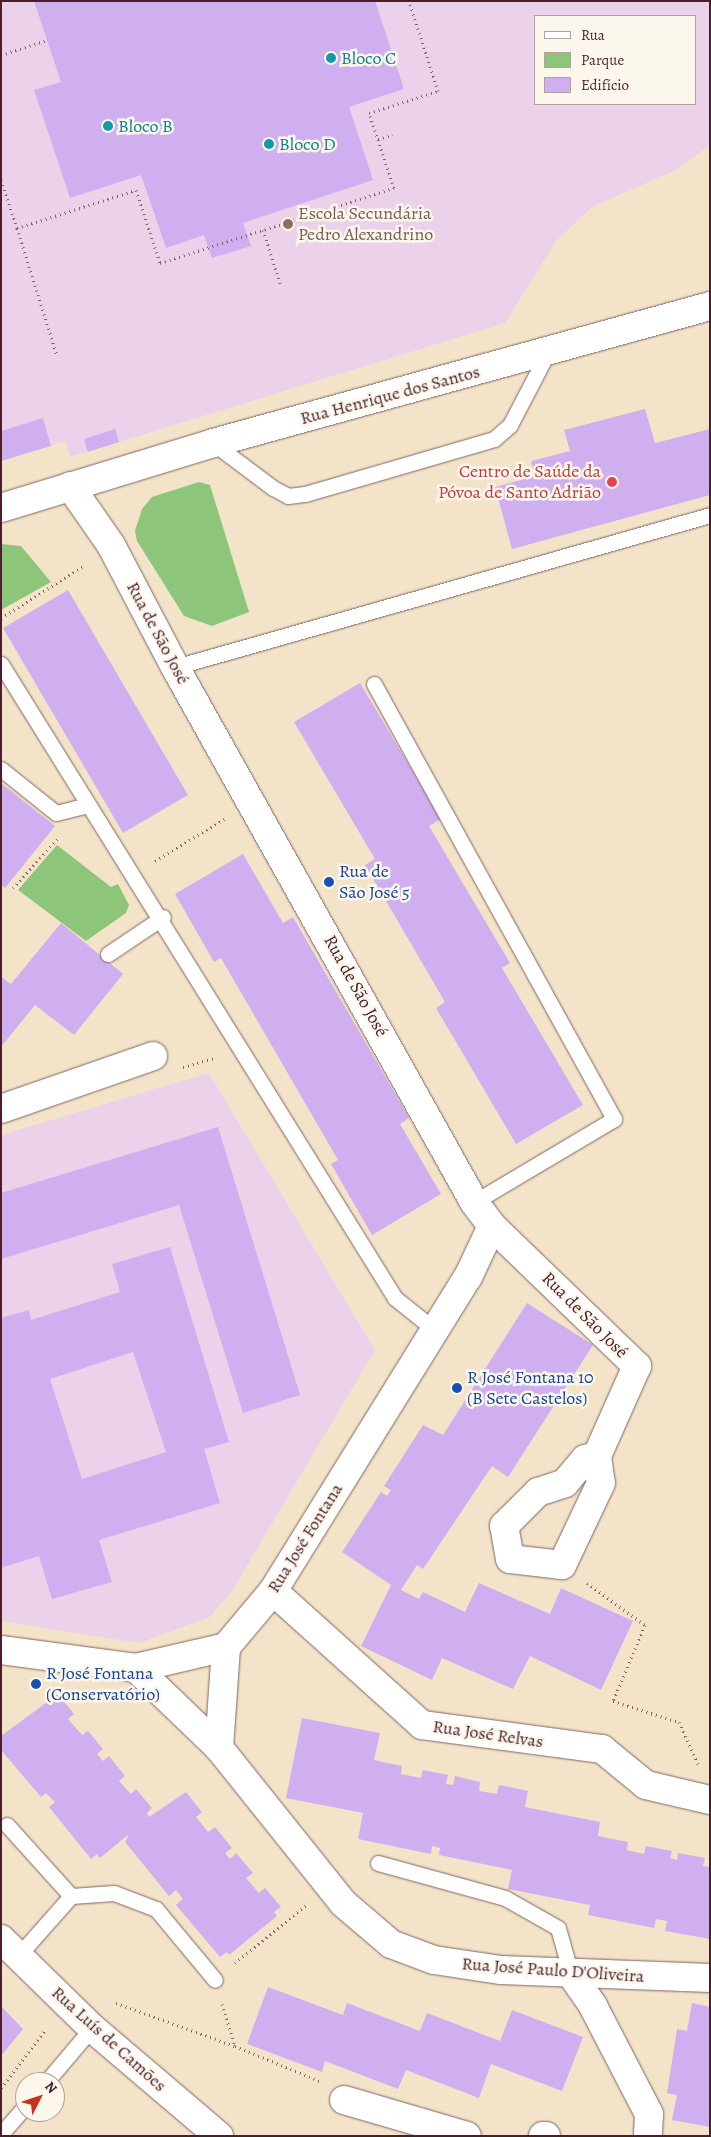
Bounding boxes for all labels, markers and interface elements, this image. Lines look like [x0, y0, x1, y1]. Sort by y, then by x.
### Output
legend [534, 15, 696, 105]
text: Rua [581, 25, 605, 45]
place label: Bloco C [341, 47, 396, 69]
text: Parque [581, 50, 624, 70]
marker: Bloco C [325, 52, 337, 64]
text: Edifício [581, 75, 629, 95]
place label: Bloco B [118, 115, 173, 137]
marker: Bloco B [102, 120, 114, 132]
place label: Bloco D [279, 133, 336, 155]
marker: Bloco D [263, 138, 275, 150]
place label: Escola Secundária Pedro Alexandrino [298, 203, 433, 245]
marker: Escola Secundária Pedro Alexandrino [282, 218, 294, 230]
street label: Rua Henrique dos Santos [298, 361, 482, 429]
place label: Centro de Saúde da Póvoa de Santo Adrião [438, 461, 601, 504]
marker: Centro de Saúde da Póvoa de Santo Adrião [605, 475, 619, 489]
street label: Rua de São José [122, 578, 194, 688]
place label: Rua de São José 5 [339, 861, 410, 904]
marker: Rua de São José 5 [323, 876, 335, 888]
street label: Rua de São José [319, 931, 393, 1041]
street label: Rua de São José [537, 1267, 633, 1363]
place label: R José Fontana 10 (B Sete Castelos) [467, 1367, 594, 1410]
marker: R José Fontana 10 (B Sete Castelos) [451, 1382, 463, 1394]
street label: Rua José Fontana [263, 1479, 347, 1597]
place label: R José Fontana (Conservatório) [46, 1663, 160, 1706]
marker: R José Fontana (Conservatório) [30, 1678, 42, 1690]
street label: Rua José Relvas [431, 1716, 545, 1752]
street label: Rua José Paulo D'Oliveira [461, 1953, 645, 1987]
street label: Rua Luís de Camões [47, 1982, 171, 2096]
north arrow [15, 2072, 65, 2122]
text: N [40, 2077, 61, 2098]

